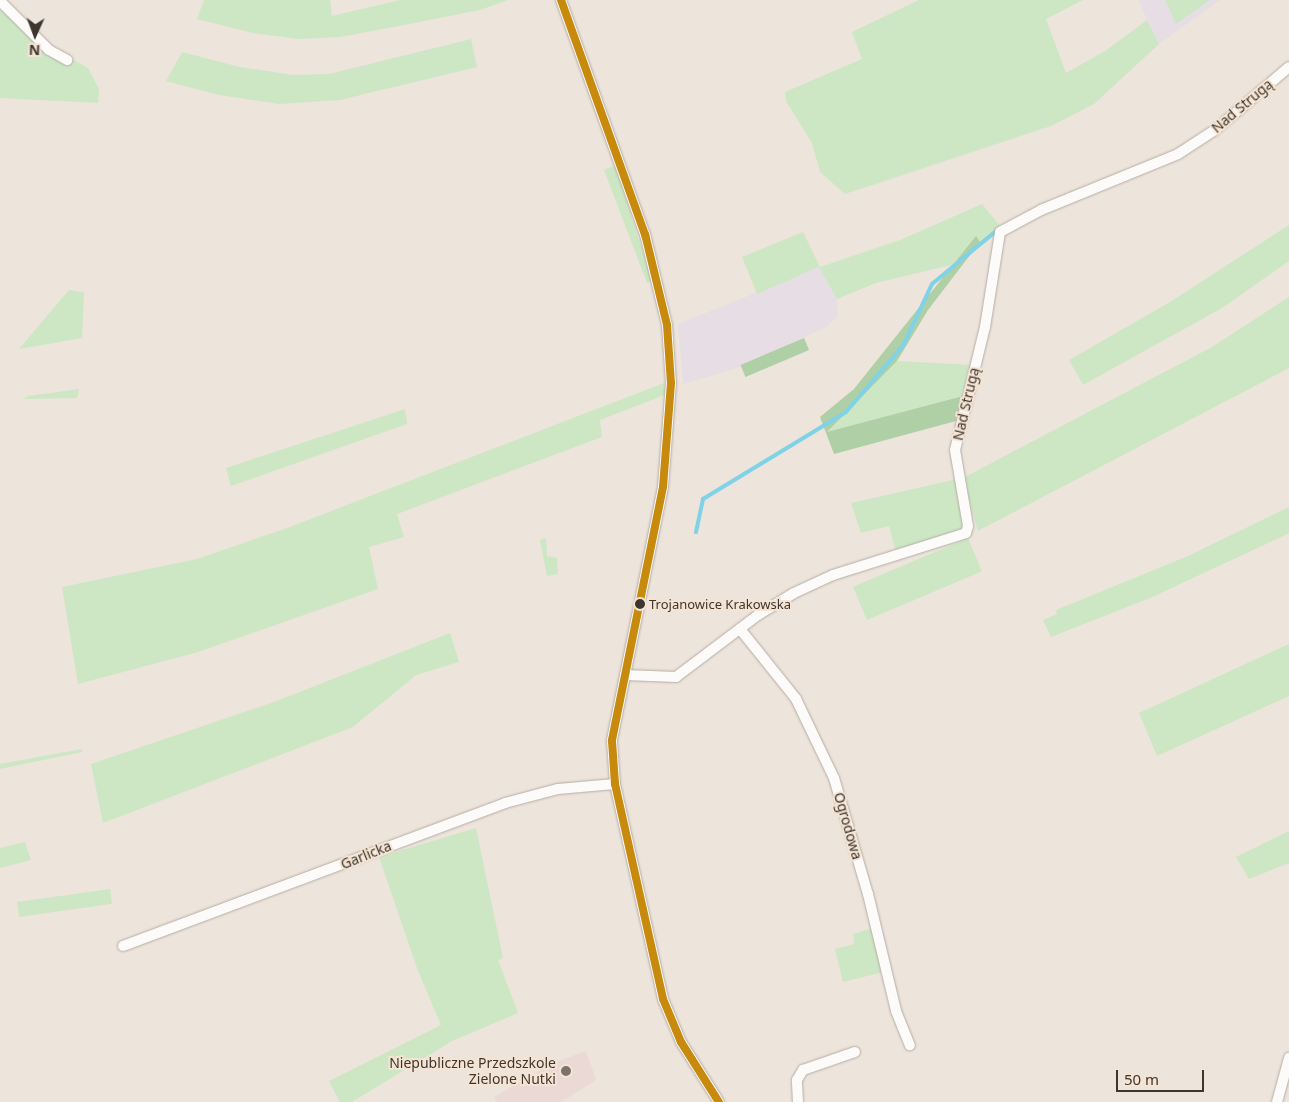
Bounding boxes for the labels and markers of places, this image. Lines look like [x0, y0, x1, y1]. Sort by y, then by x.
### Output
place label: Trojanowice Krakowska [649, 596, 791, 612]
marker: Trojanowice Krakowska [635, 599, 645, 609]
place label: Niepubliczne Przedszkole Zielone Nutki [389, 1055, 556, 1088]
marker: Niepubliczne Przedszkole Zielone Nutki [560, 1065, 572, 1077]

